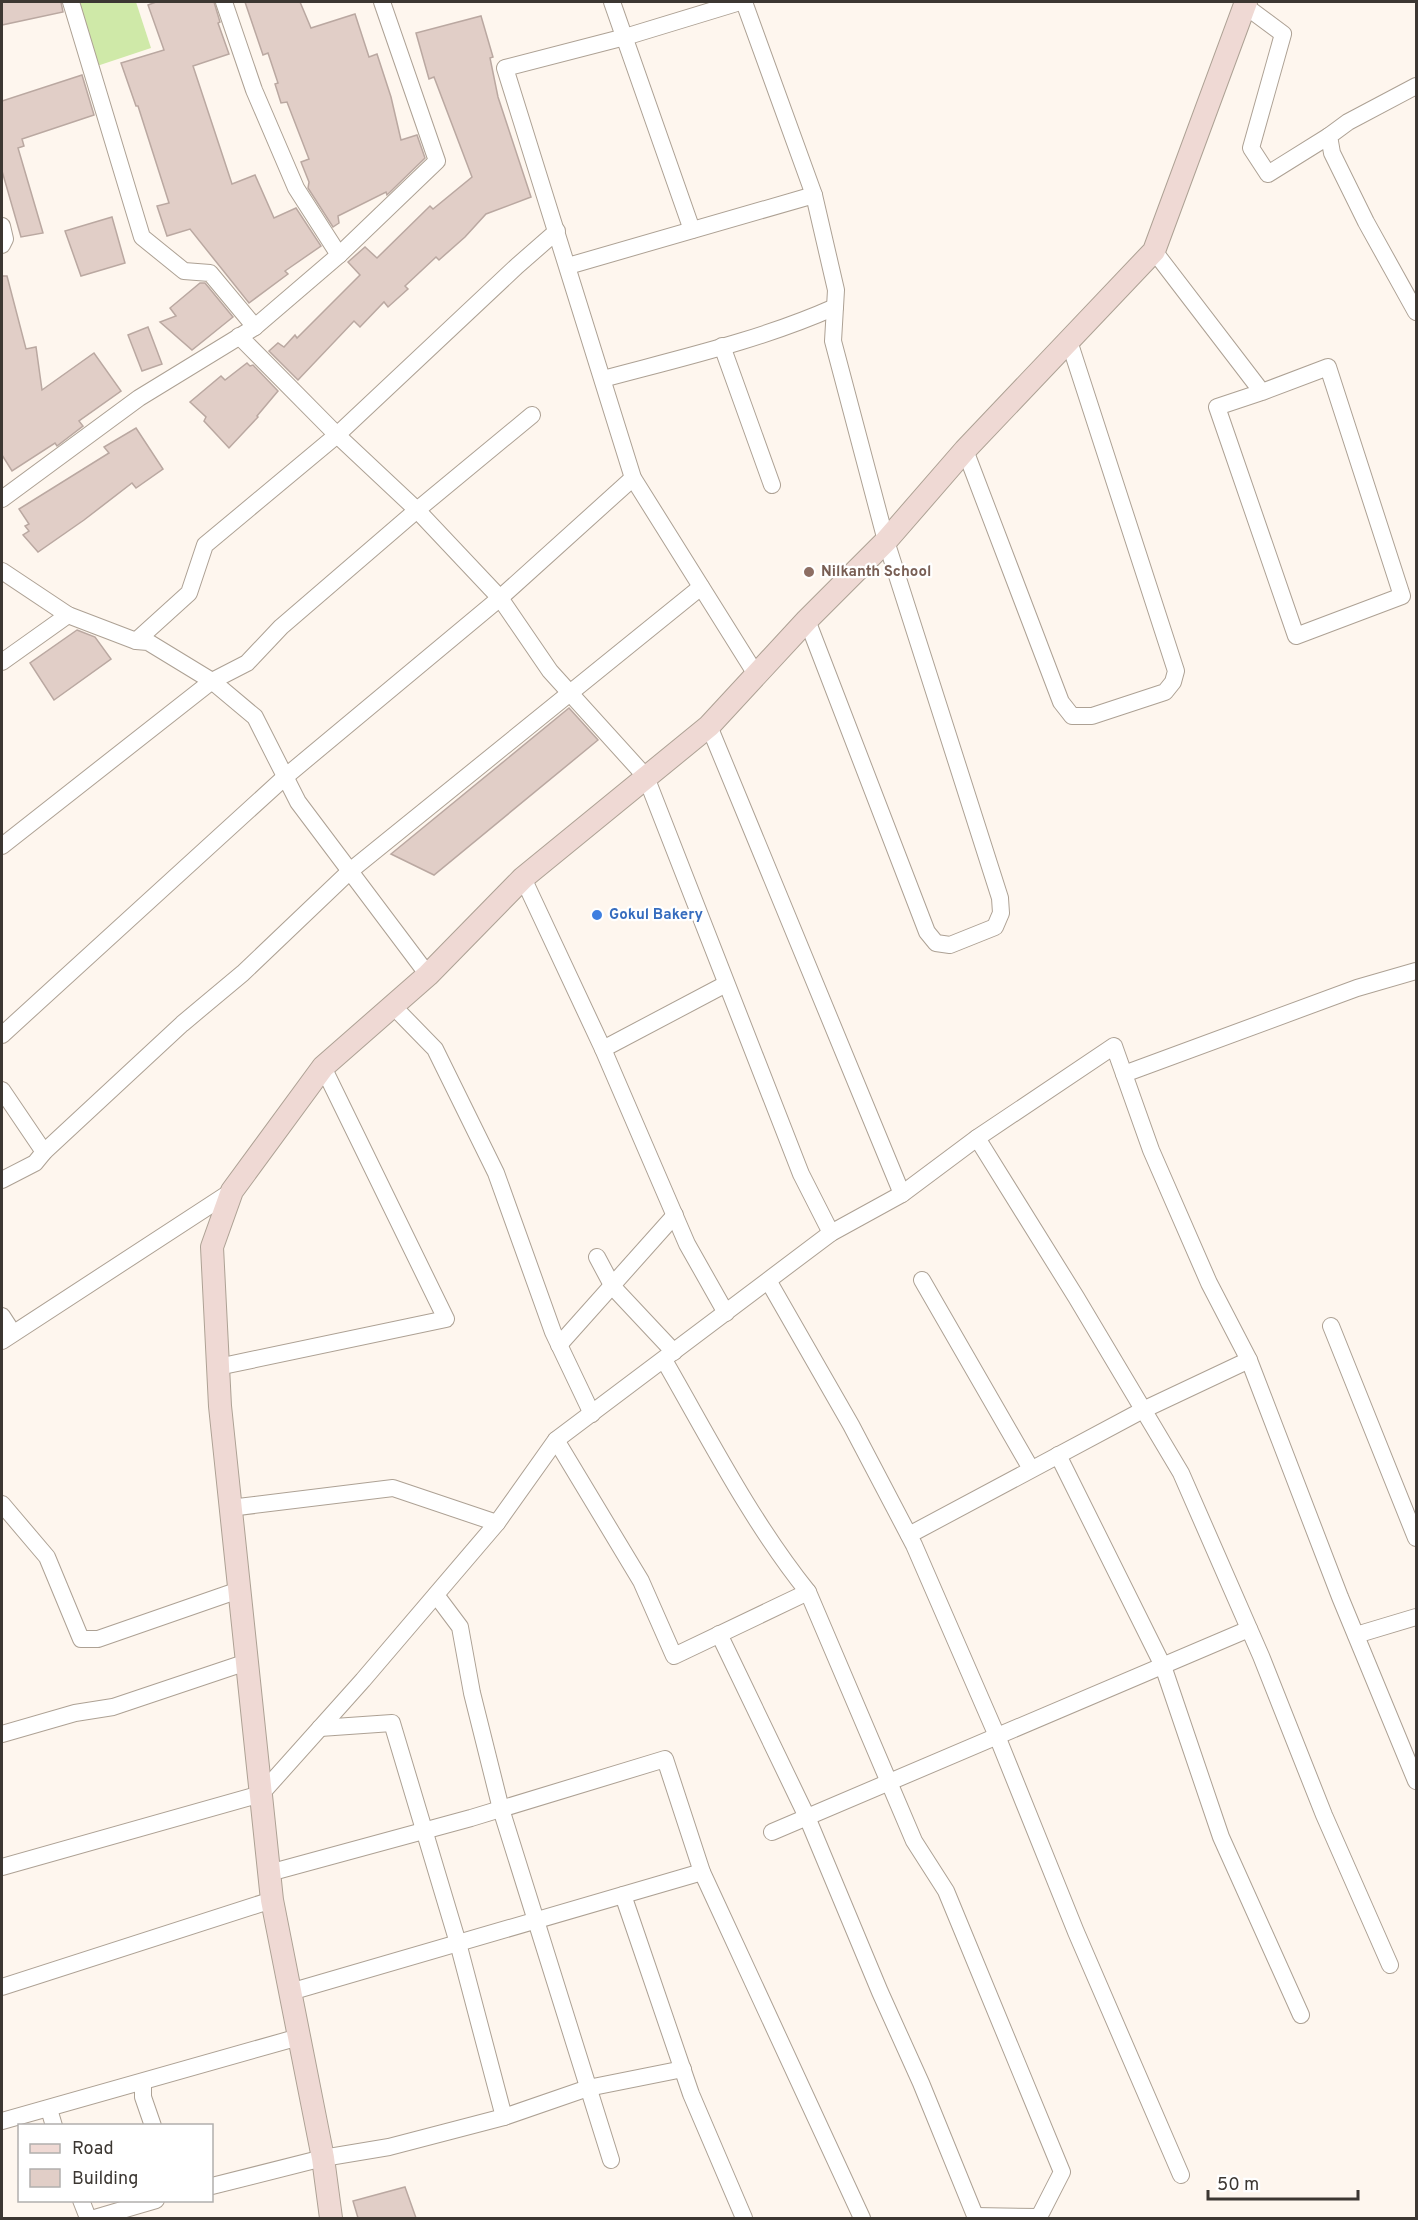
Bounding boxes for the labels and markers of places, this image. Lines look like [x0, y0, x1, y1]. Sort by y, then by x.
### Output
place label: Nilkanth School [821, 563, 931, 582]
marker: Nilkanth School [802, 565, 816, 579]
place label: Gokul Bakery [609, 906, 704, 925]
marker: Gokul Bakery [590, 908, 604, 922]

